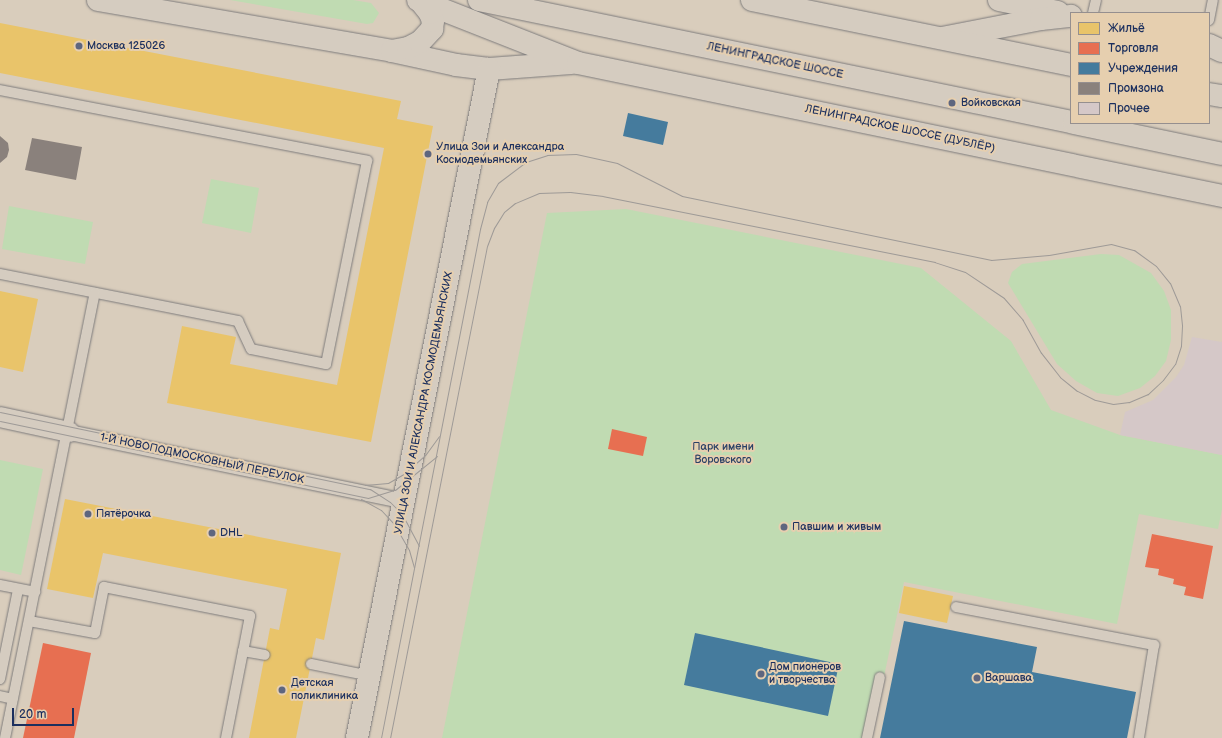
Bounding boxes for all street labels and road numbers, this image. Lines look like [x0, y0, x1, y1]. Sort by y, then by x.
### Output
street label: ЛЕНИНГРАДСКОЕ ШОССЕ [706, 40, 844, 82]
street label: ЛЕНИНГРАДСКОЕ ШОССЕ (ДУБЛЁР) [804, 102, 996, 156]
street label: УЛИЦА ЗОИ И АЛЕКСАНДРА КОСМОДЕМЬЯНСКИХ [392, 271, 456, 535]
street label: 1-Й НОВОПОДМОСКОВНЫЙ ПЕРЕУЛОК [99, 431, 305, 487]

